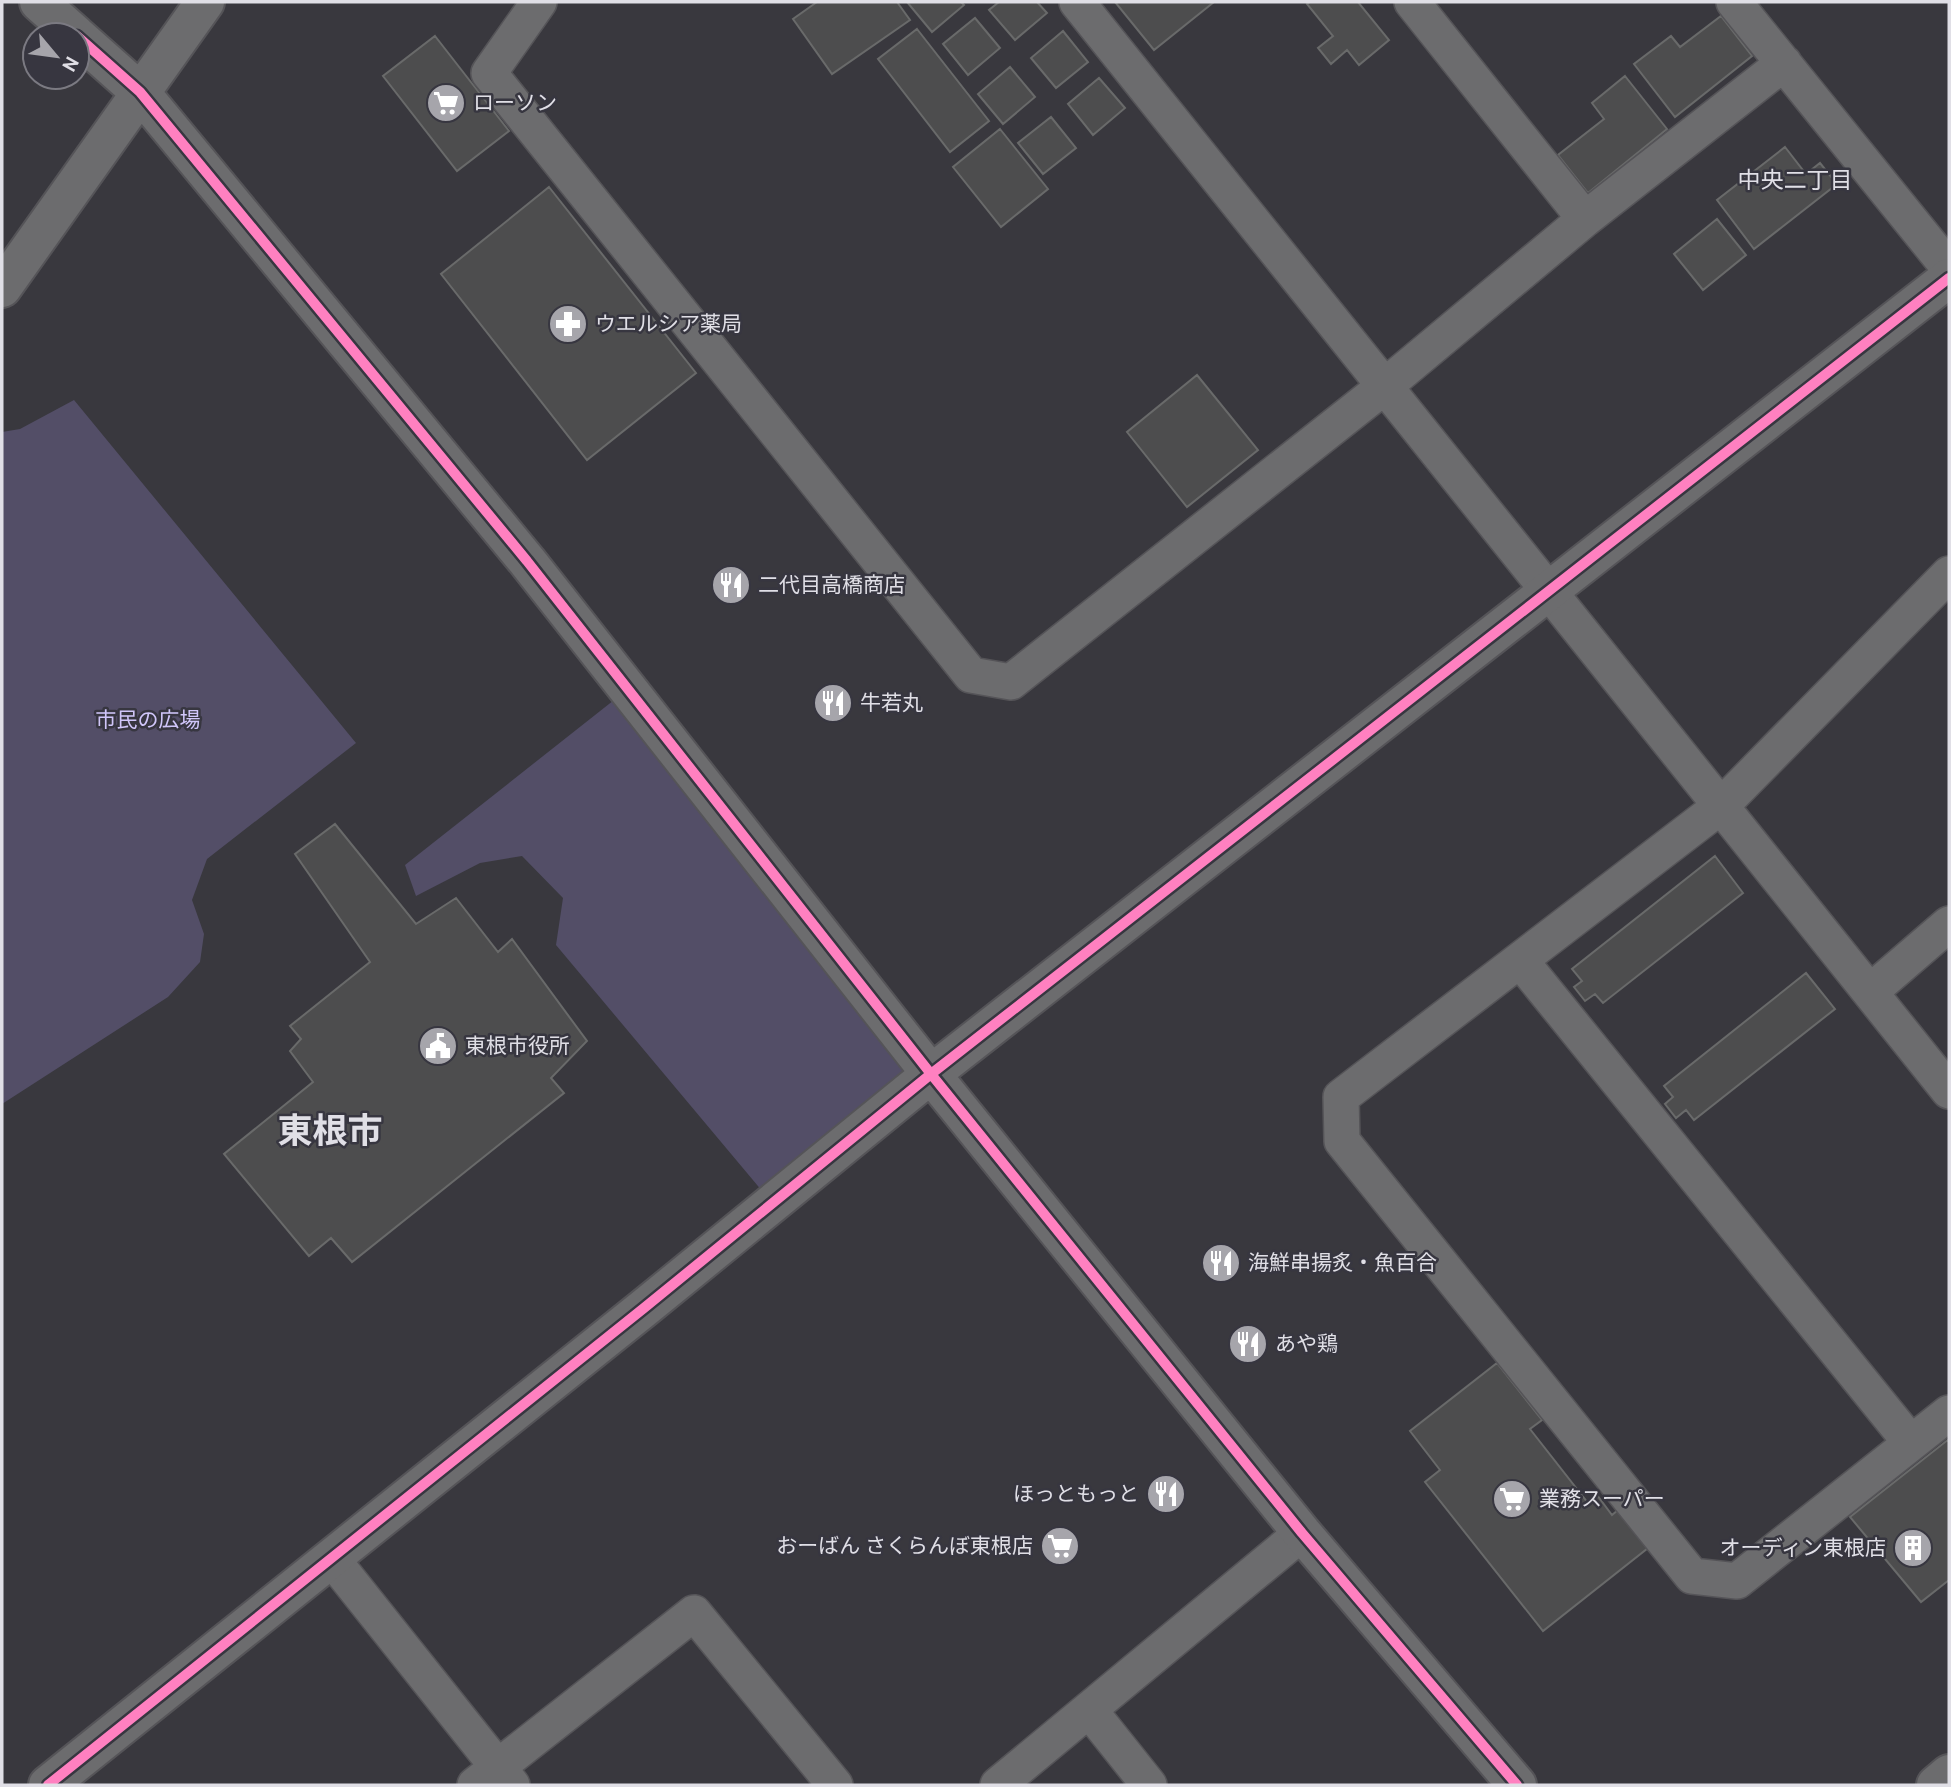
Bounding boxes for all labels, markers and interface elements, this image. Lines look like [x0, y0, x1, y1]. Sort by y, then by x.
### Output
north arrow [21, 21, 91, 91]
text: N [57, 53, 84, 75]
supermarket icon: ローソン [425, 82, 467, 124]
place label: ローソン [473, 90, 557, 115]
district label: 中央二丁目 [1738, 166, 1853, 194]
pharmacy icon: ウエルシア薬局 [547, 303, 589, 345]
place label: ウエルシア薬局 [595, 311, 742, 336]
restaurant icon: 二代目高橋商店 [710, 564, 752, 606]
place label: 二代目高橋商店 [758, 572, 905, 597]
restaurant icon: 牛若丸 [812, 682, 854, 724]
place label: 牛若丸 [860, 690, 923, 715]
park label: 市民の広場 [96, 707, 201, 732]
public building icon: 東根市役所 [417, 1025, 459, 1067]
place label: 東根市役所 [465, 1033, 570, 1058]
district label: 東根市 [277, 1109, 383, 1152]
restaurant icon: 海鮮串揚炙・魚百合 [1200, 1242, 1242, 1284]
place label: 海鮮串揚炙・魚百合 [1248, 1250, 1437, 1275]
restaurant icon: あや鶏 [1227, 1323, 1269, 1365]
place label: あや鶏 [1275, 1331, 1338, 1356]
restaurant icon: ほっともっと [1145, 1473, 1187, 1515]
supermarket icon: 業務スーパー [1491, 1478, 1533, 1520]
place label: ほっともっと [1013, 1481, 1139, 1506]
place label: 業務スーパー [1539, 1486, 1665, 1511]
supermarket icon: おーばん さくらんぼ東根店 [1039, 1525, 1081, 1567]
building icon: オーディン東根店 [1892, 1527, 1934, 1569]
place label: おーばん さくらんぼ東根店 [776, 1533, 1033, 1558]
place label: オーディン東根店 [1719, 1535, 1886, 1560]

